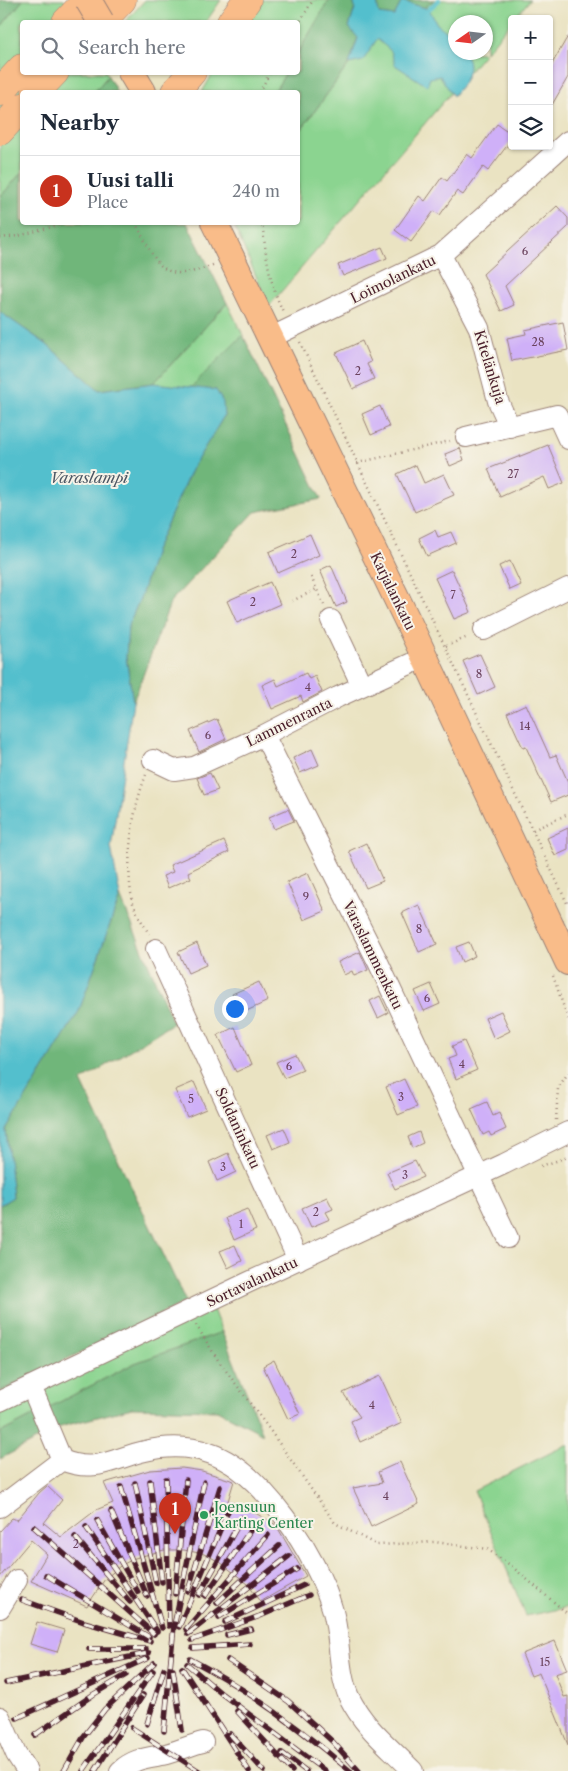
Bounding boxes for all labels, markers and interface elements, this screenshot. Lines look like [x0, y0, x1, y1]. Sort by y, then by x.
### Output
north arrow [448, 15, 493, 60]
map controls [508, 15, 553, 150]
button: + [508, 15, 553, 60]
search box [20, 20, 300, 75]
icon: search [38, 34, 66, 62]
text: Search here [78, 36, 186, 59]
button: − [508, 60, 553, 105]
button: layers [508, 105, 553, 150]
text: Nearby [40, 110, 119, 135]
text: Uusi talli [87, 169, 174, 192]
text: 1 [52, 181, 60, 201]
text: 240 m [232, 181, 280, 201]
text: Place [87, 192, 128, 212]
house number: 6 [522, 244, 529, 258]
street label: Loimolankatu [347, 250, 439, 307]
street label: Kitelänkuja [470, 328, 510, 407]
house number: 28 [532, 335, 544, 349]
house number: 2 [355, 364, 361, 378]
house number: 27 [507, 467, 519, 481]
water label: Varaslampi [50, 468, 129, 487]
house number: 2 [291, 547, 297, 561]
street label: Karjalankatu [366, 549, 420, 633]
house number: 7 [450, 588, 456, 602]
house number: 2 [250, 595, 256, 609]
house number: 8 [476, 667, 482, 681]
house number: 4 [305, 680, 311, 694]
street label: Lammenranta [243, 693, 336, 751]
house number: 14 [520, 719, 530, 733]
house number: 6 [205, 728, 212, 742]
house number: 9 [303, 890, 309, 904]
street label: Varaslammenkatu [338, 897, 407, 1013]
house number: 8 [416, 922, 422, 936]
house number: 6 [424, 991, 431, 1005]
your location [222, 996, 248, 1022]
house number: 4 [459, 1057, 465, 1071]
house number: 6 [286, 1059, 293, 1073]
street label: Soldaninkatu [211, 1085, 265, 1172]
house number: 3 [398, 1090, 404, 1104]
house number: 5 [188, 1092, 194, 1106]
house number: 3 [220, 1160, 226, 1174]
house number: 3 [402, 1168, 408, 1182]
house number: 2 [313, 1205, 319, 1219]
house number: 1 [239, 1217, 244, 1231]
street label: Sortavalankatu [204, 1253, 301, 1311]
house number: 4 [369, 1398, 375, 1412]
house number: 4 [383, 1489, 389, 1503]
pin: 1 [159, 1493, 191, 1534]
place label: Joensuun Karting Center [212, 1498, 313, 1532]
marker: Joensuun Karting Center [198, 1509, 210, 1521]
house number: 2 [73, 1537, 79, 1551]
house number: 15 [540, 1655, 550, 1669]

